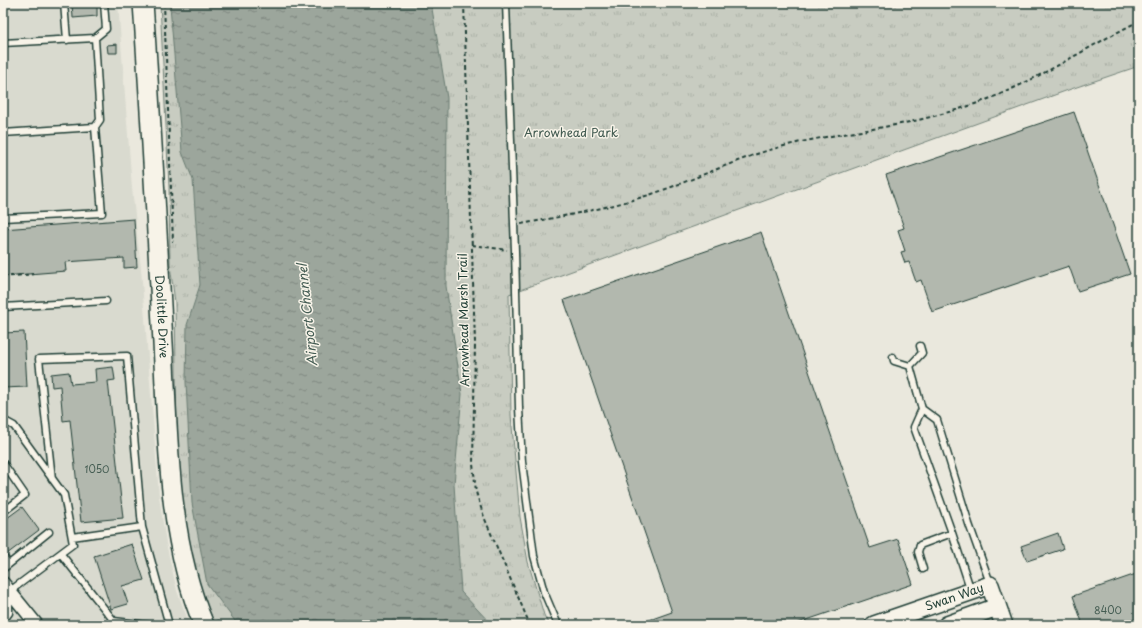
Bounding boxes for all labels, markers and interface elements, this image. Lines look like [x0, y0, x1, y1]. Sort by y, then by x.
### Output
park label: Arrowhead Park [524, 123, 618, 141]
street label: Arrowhead Marsh Trail [453, 253, 473, 387]
water label: Airport Channel [291, 261, 321, 367]
street label: Doolittle Drive [151, 274, 174, 359]
house number: 1050 [85, 461, 109, 476]
street label: Swan Way [922, 578, 986, 615]
house number: 8400 [1094, 602, 1122, 617]

